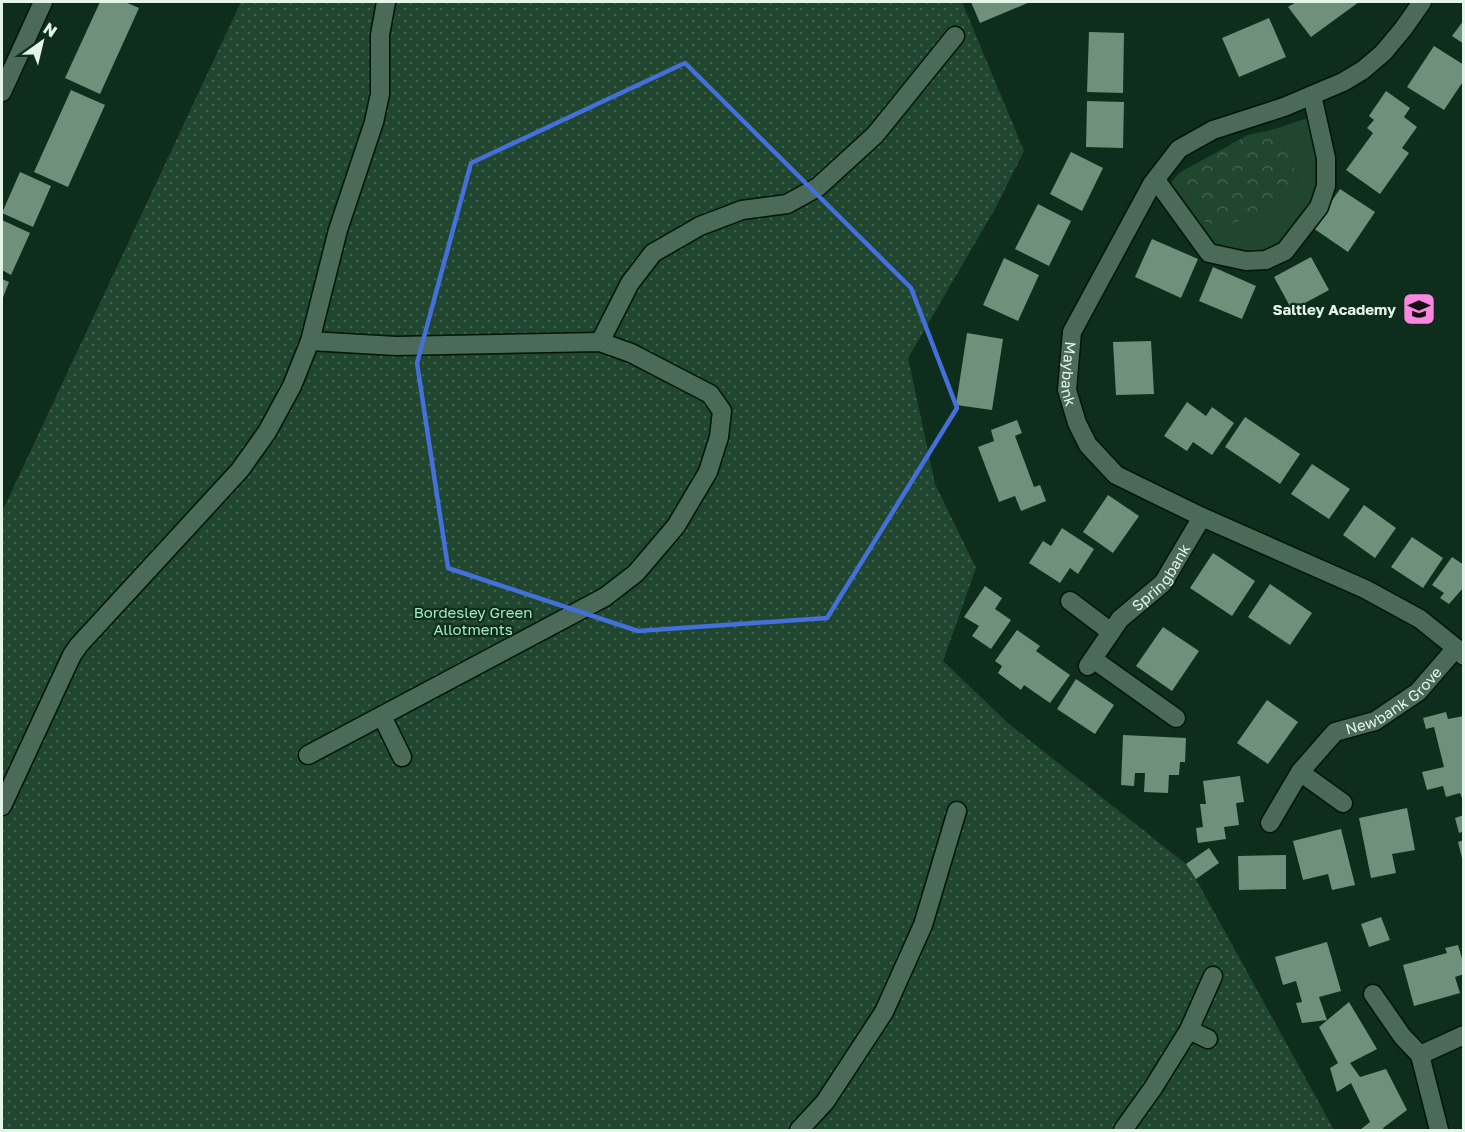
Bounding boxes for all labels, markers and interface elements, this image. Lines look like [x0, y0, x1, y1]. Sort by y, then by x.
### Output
north arrow [12, 12, 72, 72]
text: N [40, 18, 61, 41]
school or university icon: Saltley Academy [1401, 291, 1437, 327]
place label: Saltley Academy [1272, 300, 1396, 318]
street label: Maybank [1058, 341, 1080, 409]
street label: Springbank [1128, 540, 1194, 614]
park label: Bordesley Green Allotments [414, 603, 532, 638]
street label: Newbank Grove [1343, 663, 1445, 738]

